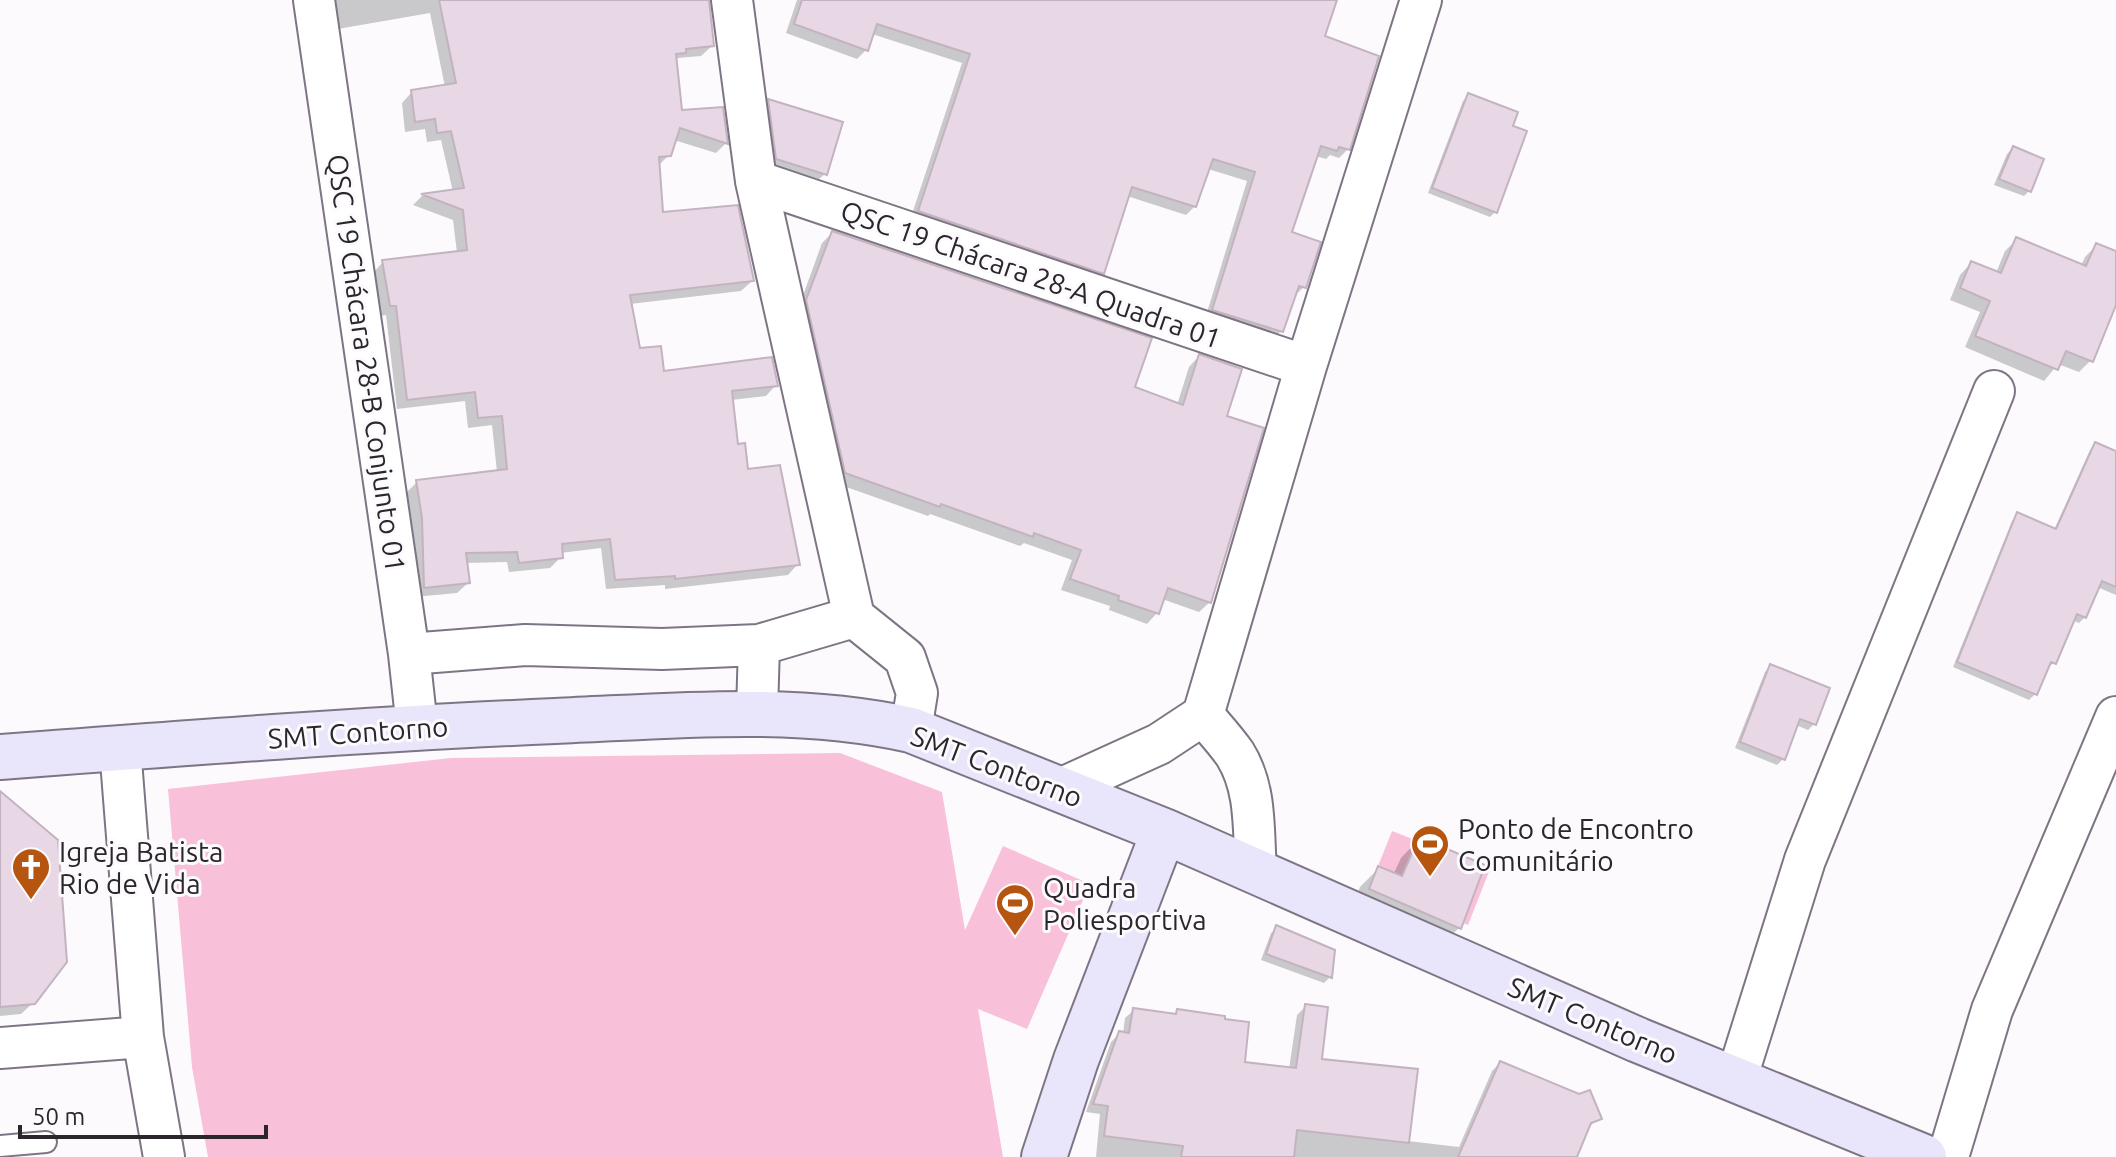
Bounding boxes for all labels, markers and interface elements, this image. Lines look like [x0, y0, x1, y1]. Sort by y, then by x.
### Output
street label: QSC 19 Chácara 28-B Conjunto 01 [322, 152, 412, 574]
street label: QSC 19 Chácara 28-A Quadra 01 [837, 194, 1225, 354]
street label: SMT Contorno [267, 710, 449, 754]
street label: SMT Contorno [907, 719, 1087, 813]
place label: Ponto de Encontro Comunitário [1458, 813, 1694, 876]
sports icon: Ponto de Encontro Comunitário [1409, 823, 1451, 878]
place label: Igreja Batista Rio de Vida [59, 836, 223, 899]
church icon: Igreja Batista Rio de Vida [10, 846, 52, 901]
place label: Quadra Poliesportiva [1043, 872, 1207, 935]
sports icon: Quadra Poliesportiva [994, 882, 1036, 937]
street label: SMT Contorno [1504, 970, 1682, 1070]
scale bar [20, 1089, 266, 1139]
text: 50 m [32, 1103, 85, 1130]

